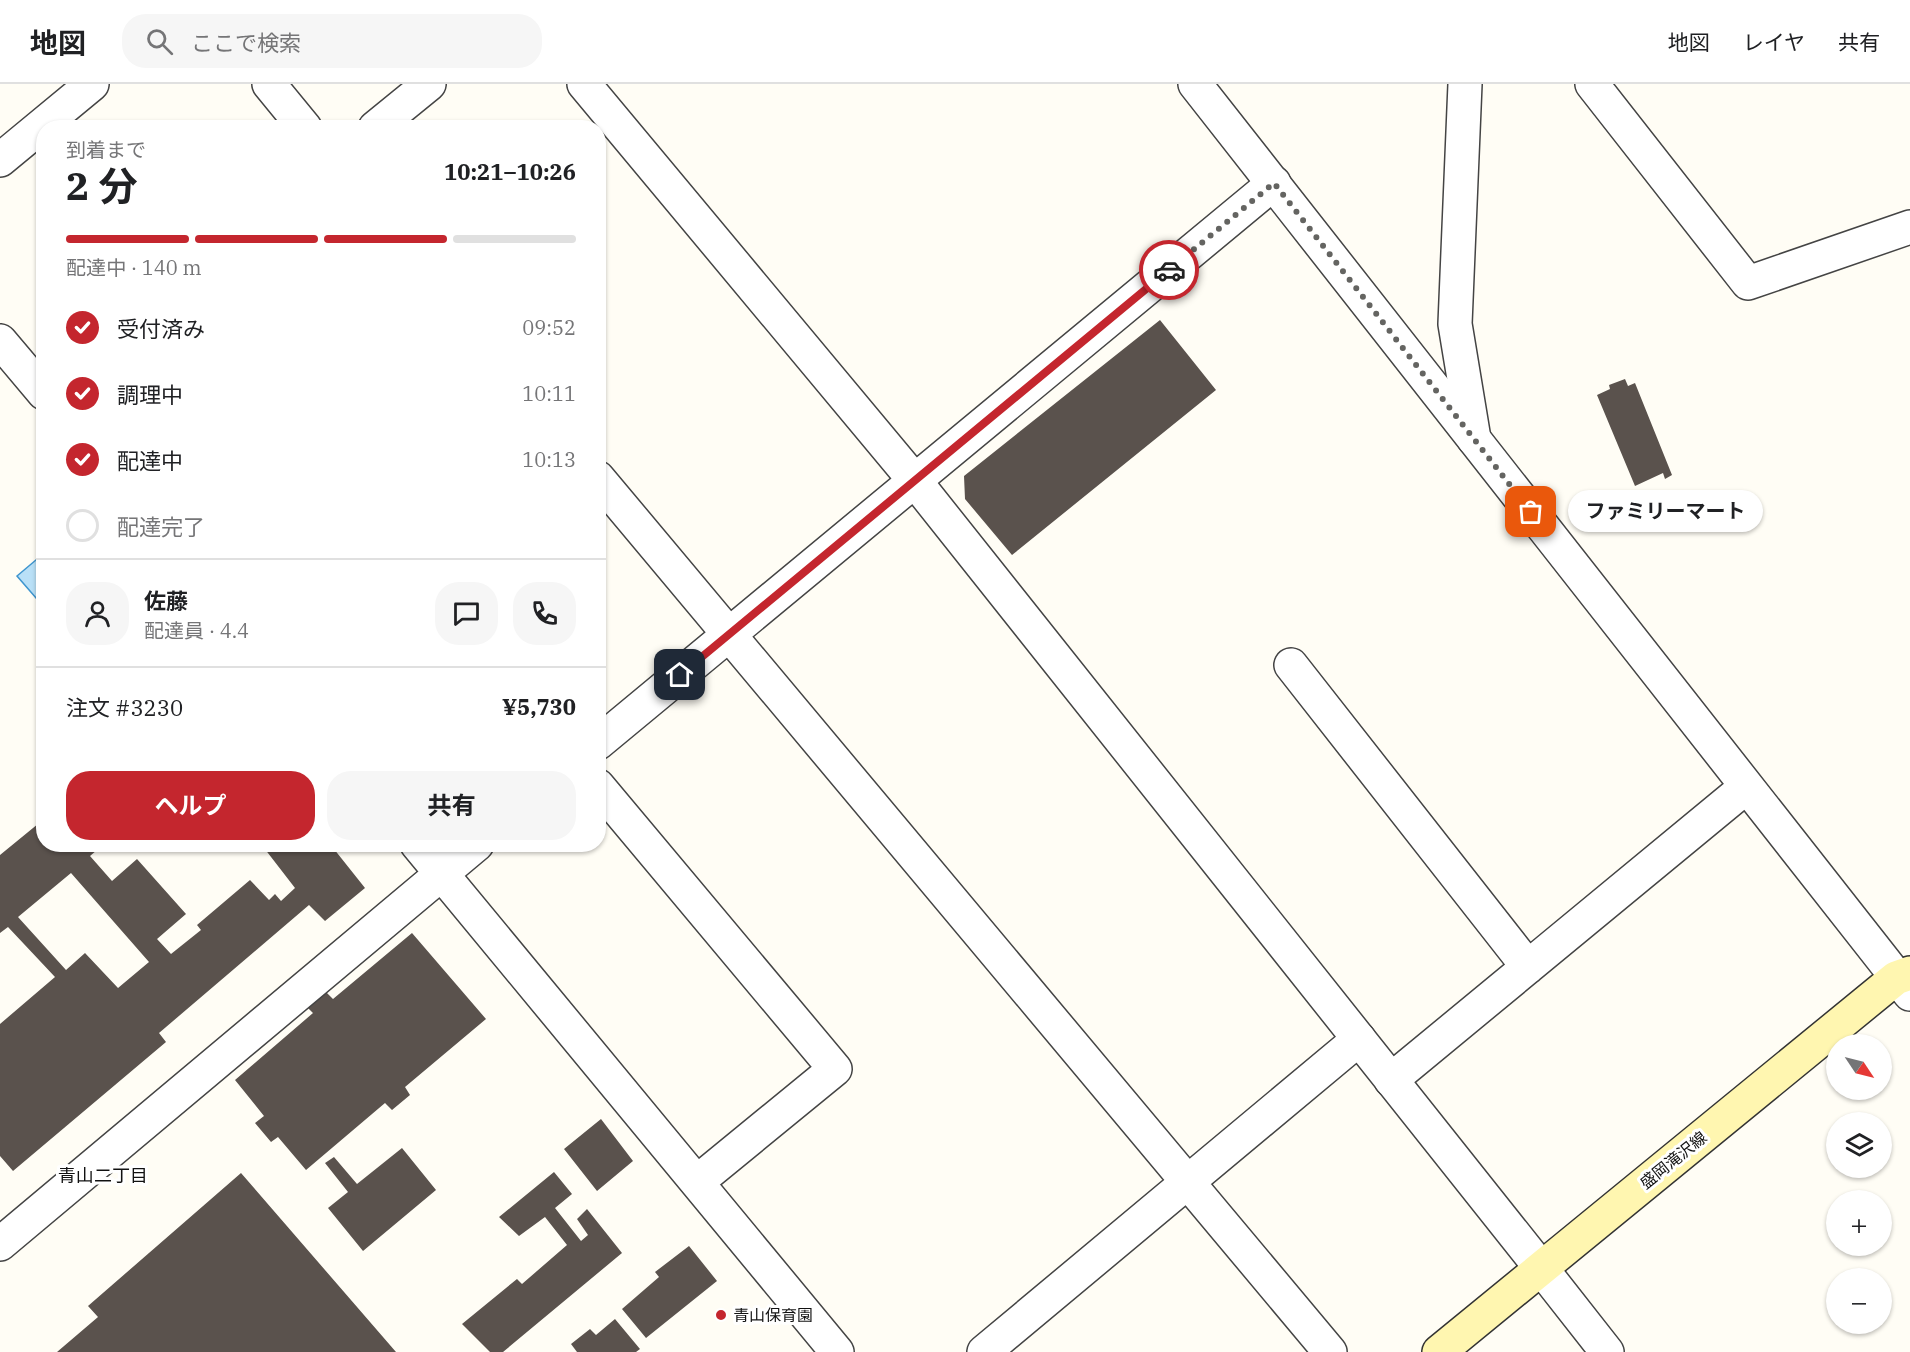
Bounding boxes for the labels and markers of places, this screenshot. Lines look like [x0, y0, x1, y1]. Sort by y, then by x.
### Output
pin [1505, 486, 1556, 537]
callout: ファミリーマート [1567, 491, 1762, 533]
pin [654, 649, 705, 700]
place label: 青山保育園 [733, 1305, 813, 1325]
marker: 青山保育園 [714, 1308, 728, 1322]

